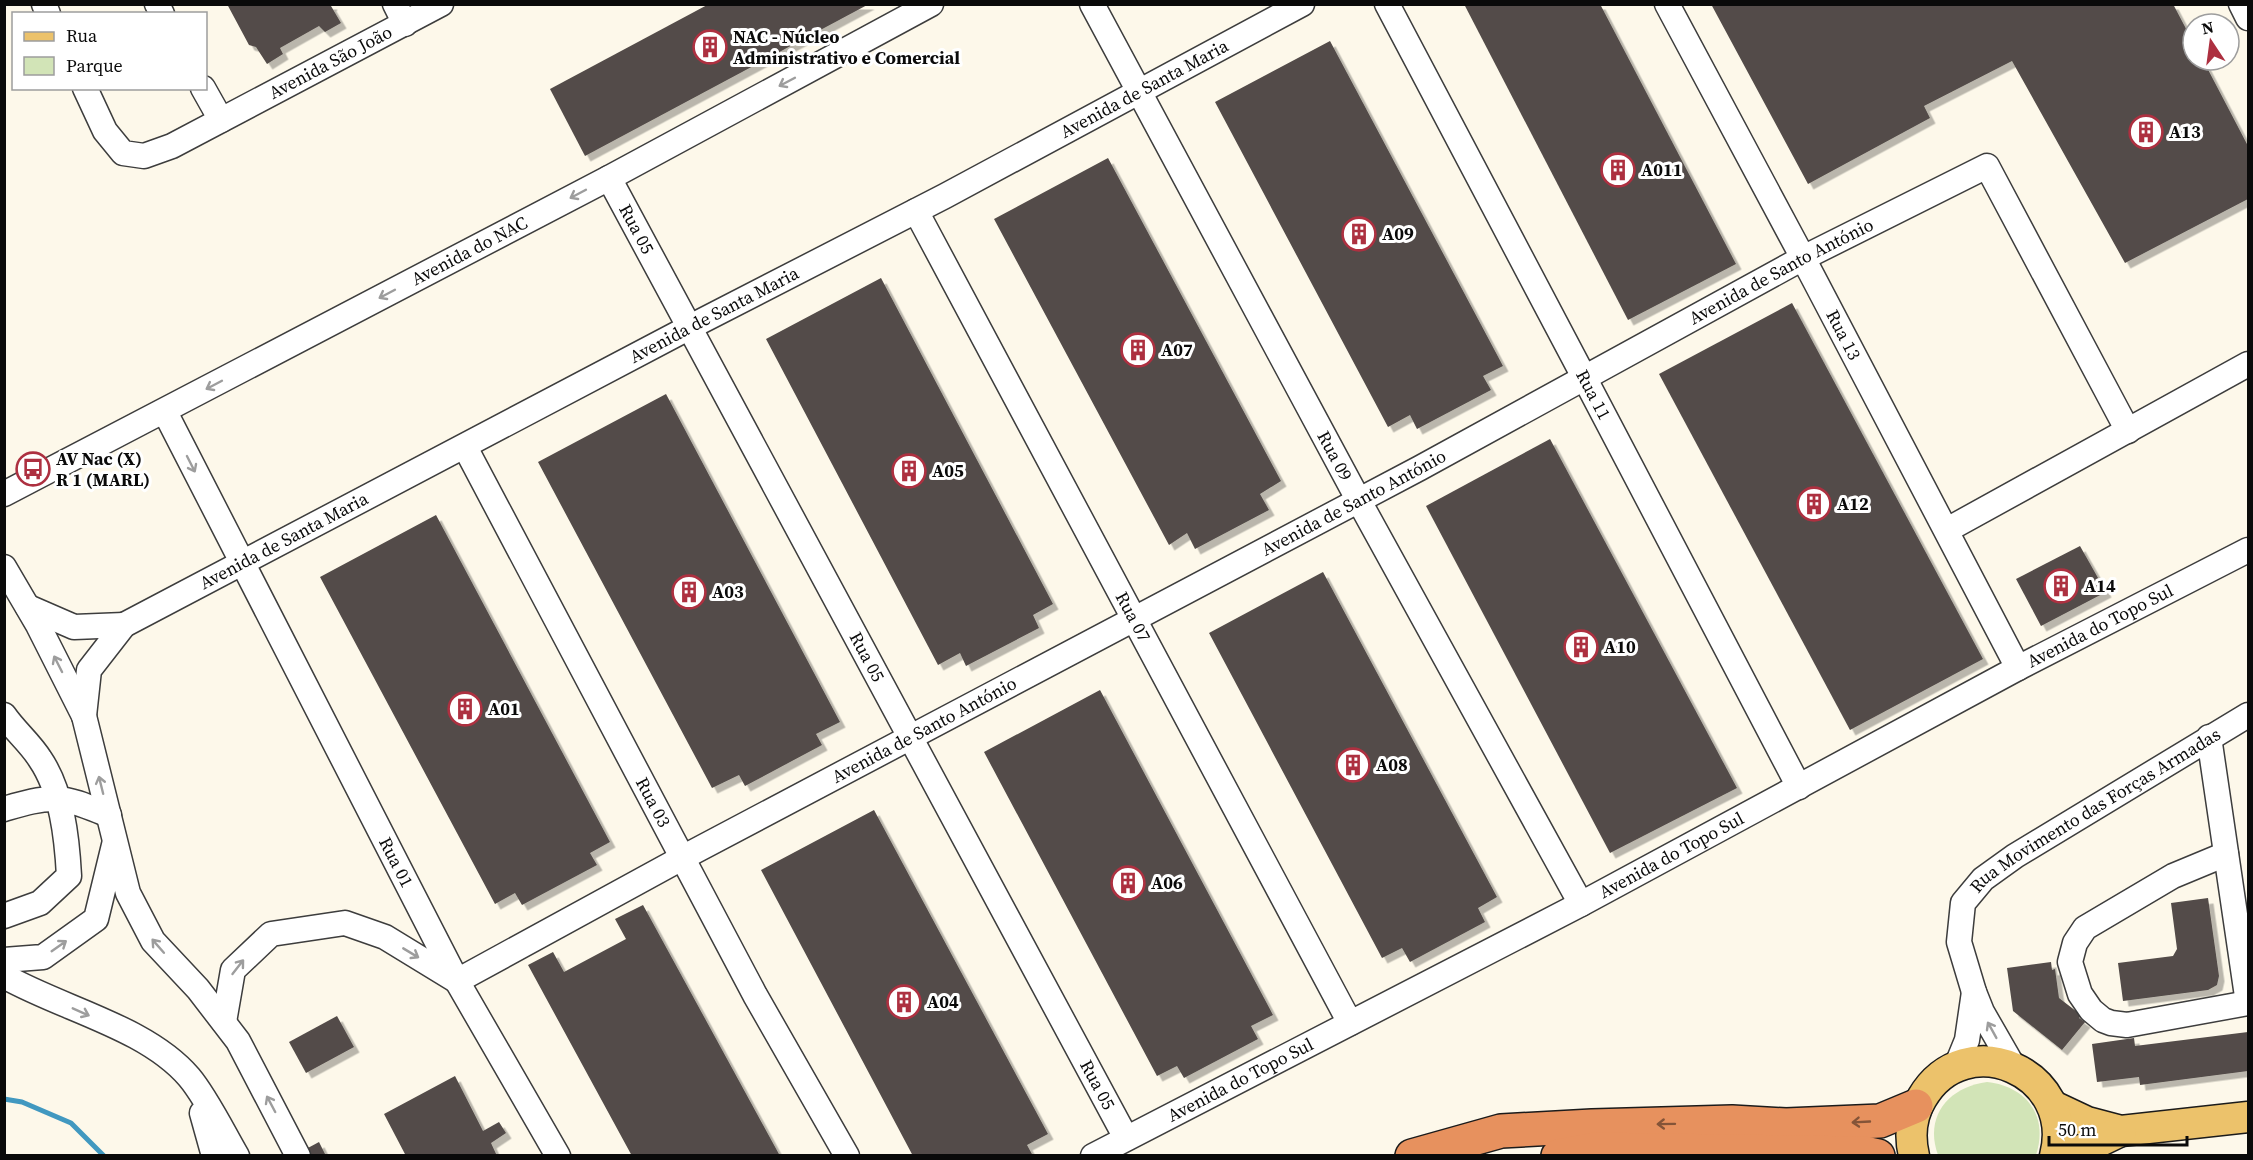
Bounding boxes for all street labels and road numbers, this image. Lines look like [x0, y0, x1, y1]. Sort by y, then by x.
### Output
street label: Avenida São João [264, 19, 396, 105]
street label: Avenida de Santa Maria [1056, 32, 1233, 144]
street label: Rua 05 [613, 199, 661, 258]
street label: Avenida do NAC [407, 210, 532, 291]
street label: Avenida de Santo António [1684, 212, 1878, 330]
street label: Avenida de Santa Maria [625, 260, 804, 369]
street label: Rua 13 [1820, 305, 1867, 364]
street label: Rua 11 [1570, 365, 1617, 424]
street label: Rua 09 [1312, 426, 1359, 485]
street label: Avenida de Santo António [1257, 443, 1451, 562]
street label: Avenida de Santa Maria [195, 485, 373, 595]
street label: Avenida do Topo Sul [2022, 578, 2177, 673]
street label: Rua 07 [1110, 587, 1157, 646]
street label: Rua 05 [844, 627, 891, 686]
street label: Avenida de Santo António [827, 670, 1021, 789]
street label: Rua Movimento das Forças Armadas [1964, 721, 2225, 898]
street label: Rua 03 [630, 773, 677, 832]
street label: Avenida do Topo Sul [1594, 805, 1748, 904]
street label: Rua 01 [373, 832, 420, 891]
street label: Avenida do Topo Sul [1163, 1031, 1318, 1128]
street label: Rua 05 [1074, 1055, 1121, 1114]

